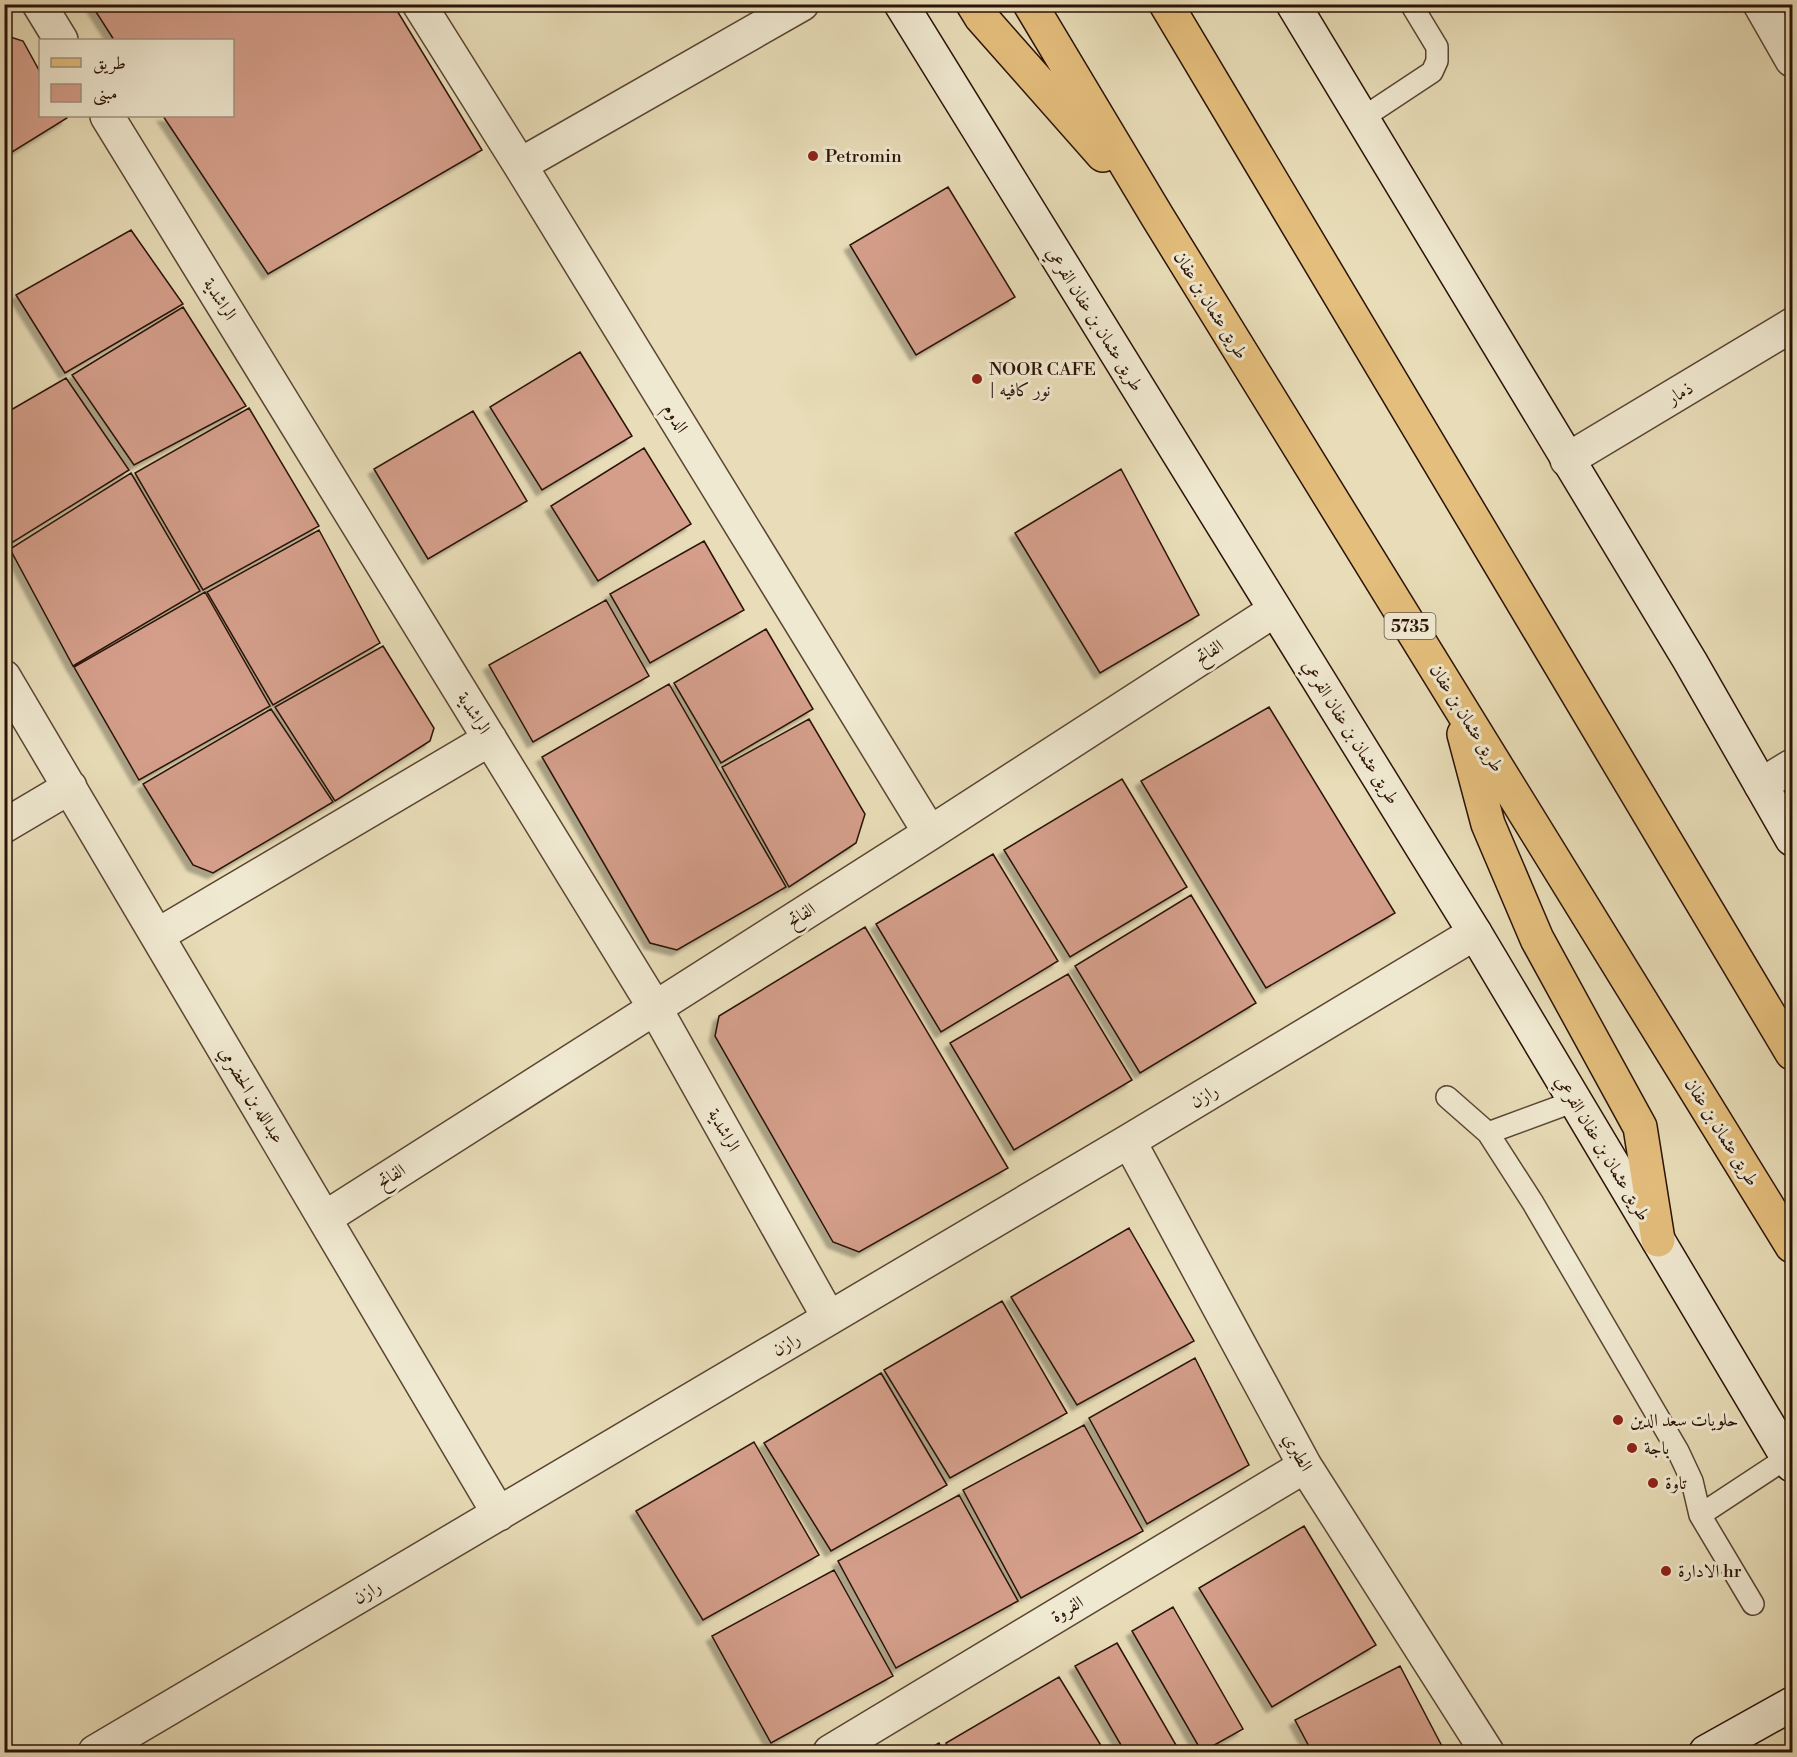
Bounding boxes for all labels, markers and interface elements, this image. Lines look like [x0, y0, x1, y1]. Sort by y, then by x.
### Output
legend [39, 39, 234, 117]
text: طريق [93, 52, 126, 75]
text: مبنى [93, 82, 118, 106]
place label: Petromin [825, 145, 902, 168]
marker: Petromin [806, 149, 820, 163]
street label: طريق عثمان بن عفان الفرعي [1038, 243, 1148, 397]
street label: طريق عثمان بن عفان [1168, 247, 1253, 364]
street label: الراشدية [198, 274, 242, 325]
place label: NOOR CAFE | نور كافيه [989, 358, 1096, 402]
marker: NOOR CAFE | نور كافيه [970, 372, 984, 386]
street label: ذمار [1661, 377, 1697, 411]
street label: الدوم [654, 399, 693, 439]
road number: 5735 [1384, 613, 1436, 639]
street label: الفاتح [1191, 635, 1230, 673]
street label: طريق عثمان بن عفان الفرعي [1294, 656, 1404, 810]
street label: طريق عثمان بن عفان [1424, 660, 1509, 777]
street label: الراشدية [452, 688, 496, 739]
street label: الفاتح [783, 898, 822, 936]
street label: عبدالله بن الحضرمي [211, 1042, 290, 1150]
street label: طريق عثمان بن عفان الفرعي [1547, 1071, 1655, 1227]
street label: طريق عثمان بن عفان [1679, 1074, 1764, 1191]
street label: رازن [1186, 1079, 1222, 1114]
street label: الراشدية [702, 1105, 745, 1156]
street label: الفاتح [373, 1159, 412, 1197]
street label: رازن [768, 1327, 804, 1362]
place label: حلويات سعد الدين [1630, 1409, 1738, 1432]
marker: حلويات سعد الدين [1611, 1413, 1625, 1427]
street label: الطبري [1275, 1429, 1318, 1477]
place label: باجة [1644, 1437, 1669, 1460]
marker: باجة [1625, 1441, 1639, 1455]
place label: تاوة [1665, 1472, 1687, 1495]
marker: تاوة [1646, 1476, 1660, 1490]
place label: الادارة hr [1678, 1560, 1742, 1583]
marker: الادارة hr [1659, 1564, 1673, 1578]
street label: رازن [349, 1575, 385, 1610]
street label: الفروة [1047, 1591, 1088, 1628]

